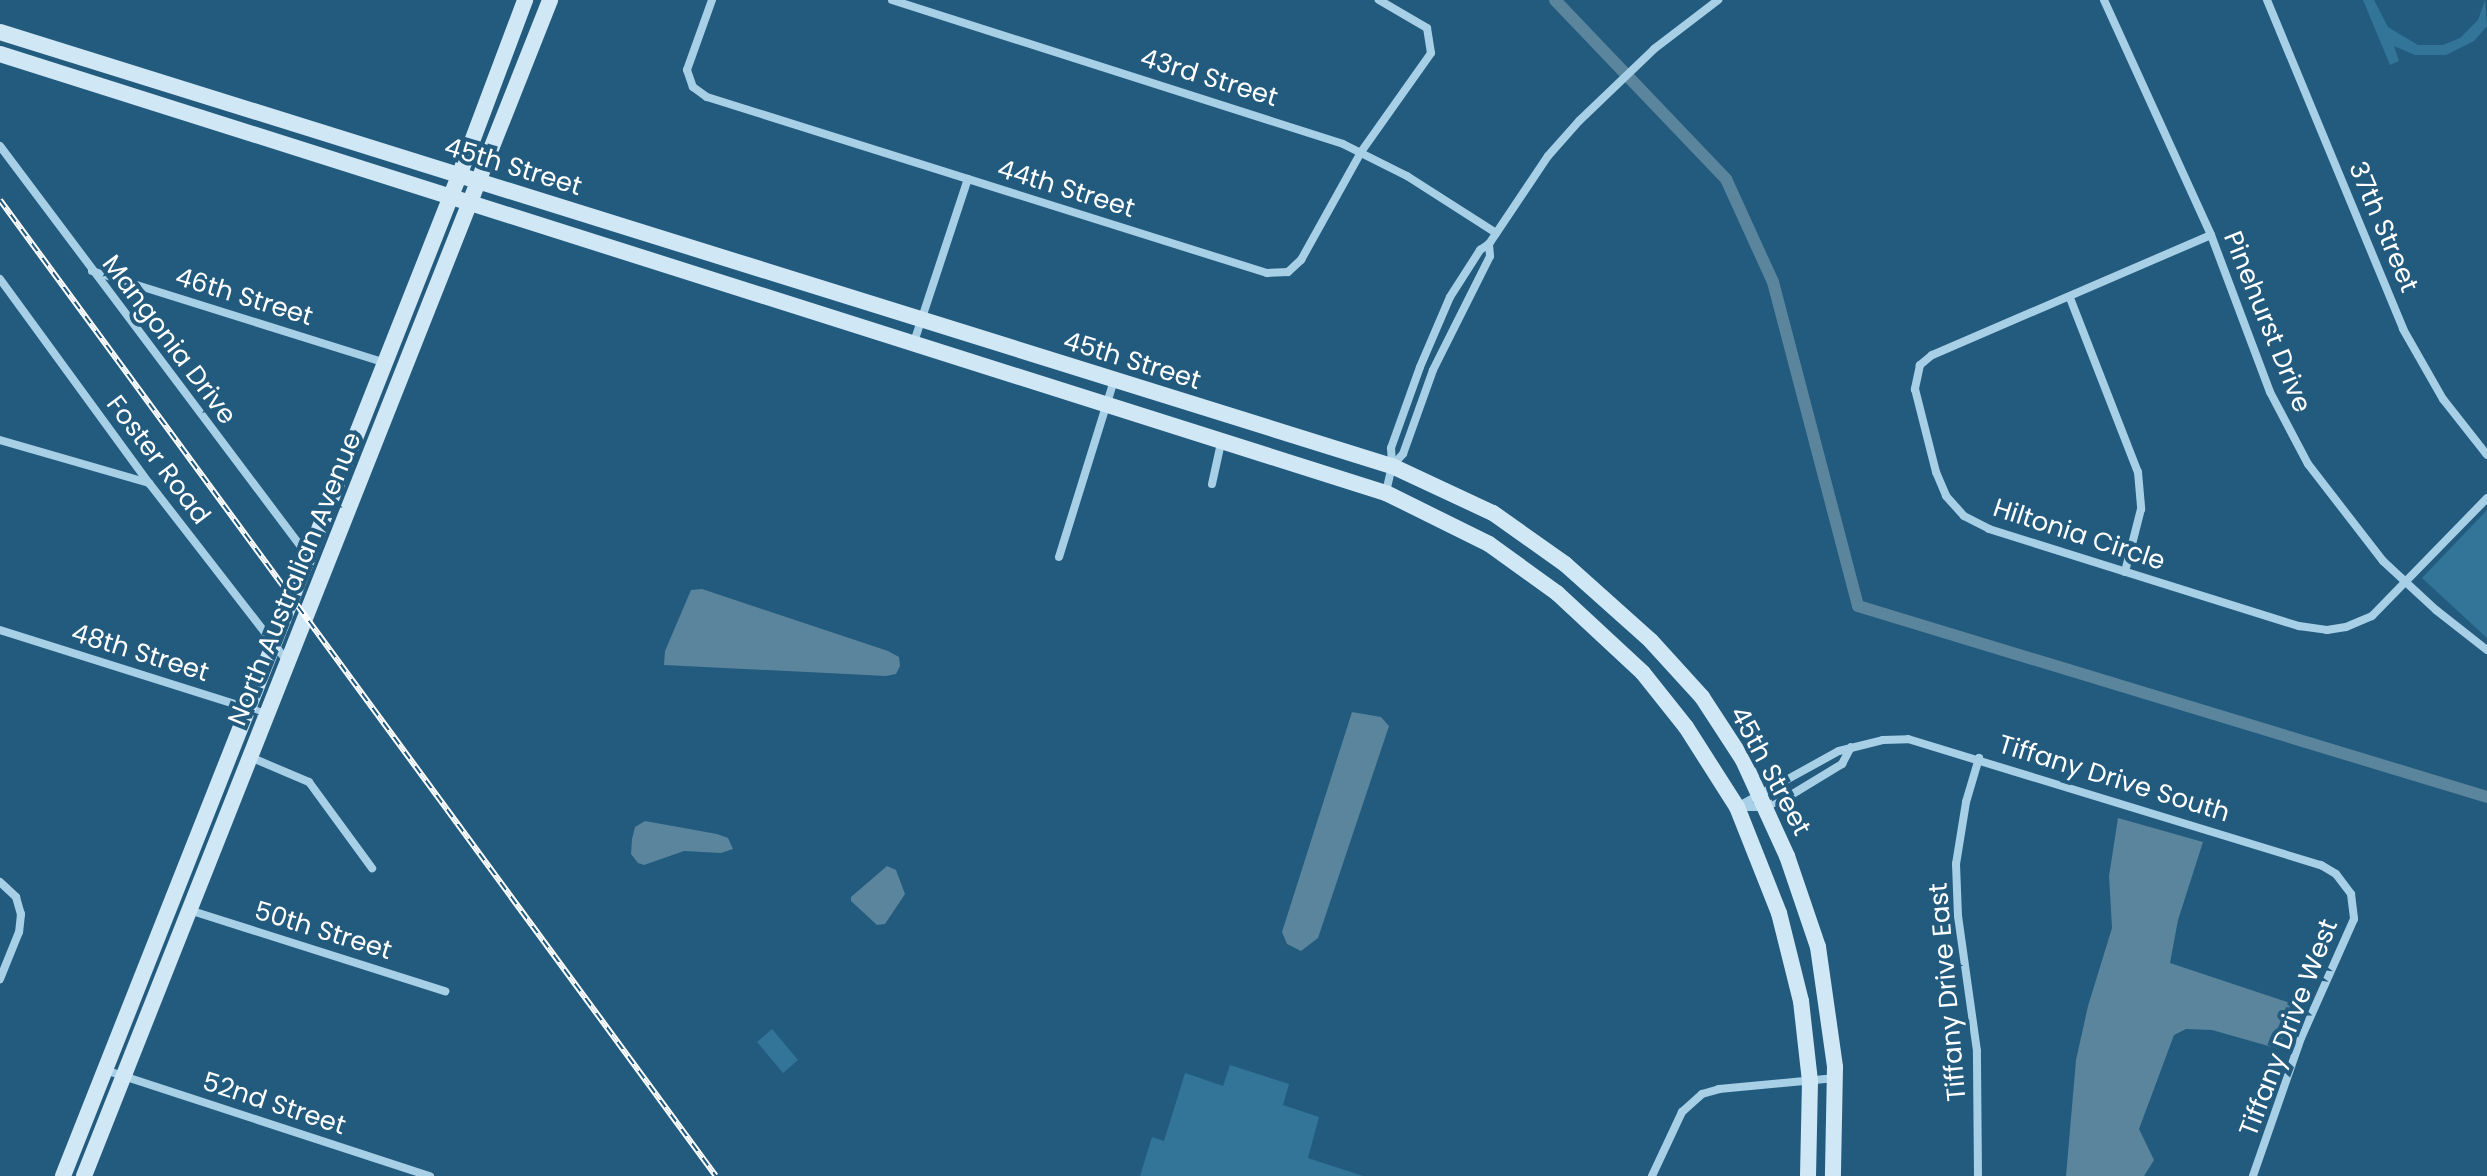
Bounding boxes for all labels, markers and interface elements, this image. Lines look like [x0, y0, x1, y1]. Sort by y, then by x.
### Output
street label: 43rd Street [1137, 42, 1281, 114]
street label: 45th Street [441, 131, 585, 203]
street label: 44th Street [994, 153, 1138, 225]
street label: 37th Street [2342, 157, 2424, 297]
street label: Pinehurst Drive [2217, 227, 2317, 417]
street label: Mangonia Drive [95, 249, 243, 431]
street label: 46th Street [172, 261, 316, 333]
street label: 45th Street [1060, 325, 1204, 397]
street label: Foster Road [99, 389, 217, 531]
street label: North Australian Avenue [222, 428, 368, 730]
street label: Hiltonia Circle [1989, 493, 2169, 577]
street label: 48th Street [68, 617, 212, 689]
street label: 45th Street [1723, 701, 1817, 841]
street label: Tiffany Drive South [1995, 729, 2233, 829]
street label: Tiffany Drive East [1923, 881, 1973, 1103]
street label: 50th Street [251, 895, 395, 967]
street label: Tiffany Drive West [2233, 915, 2345, 1141]
street label: 52nd Street [199, 1066, 349, 1142]

